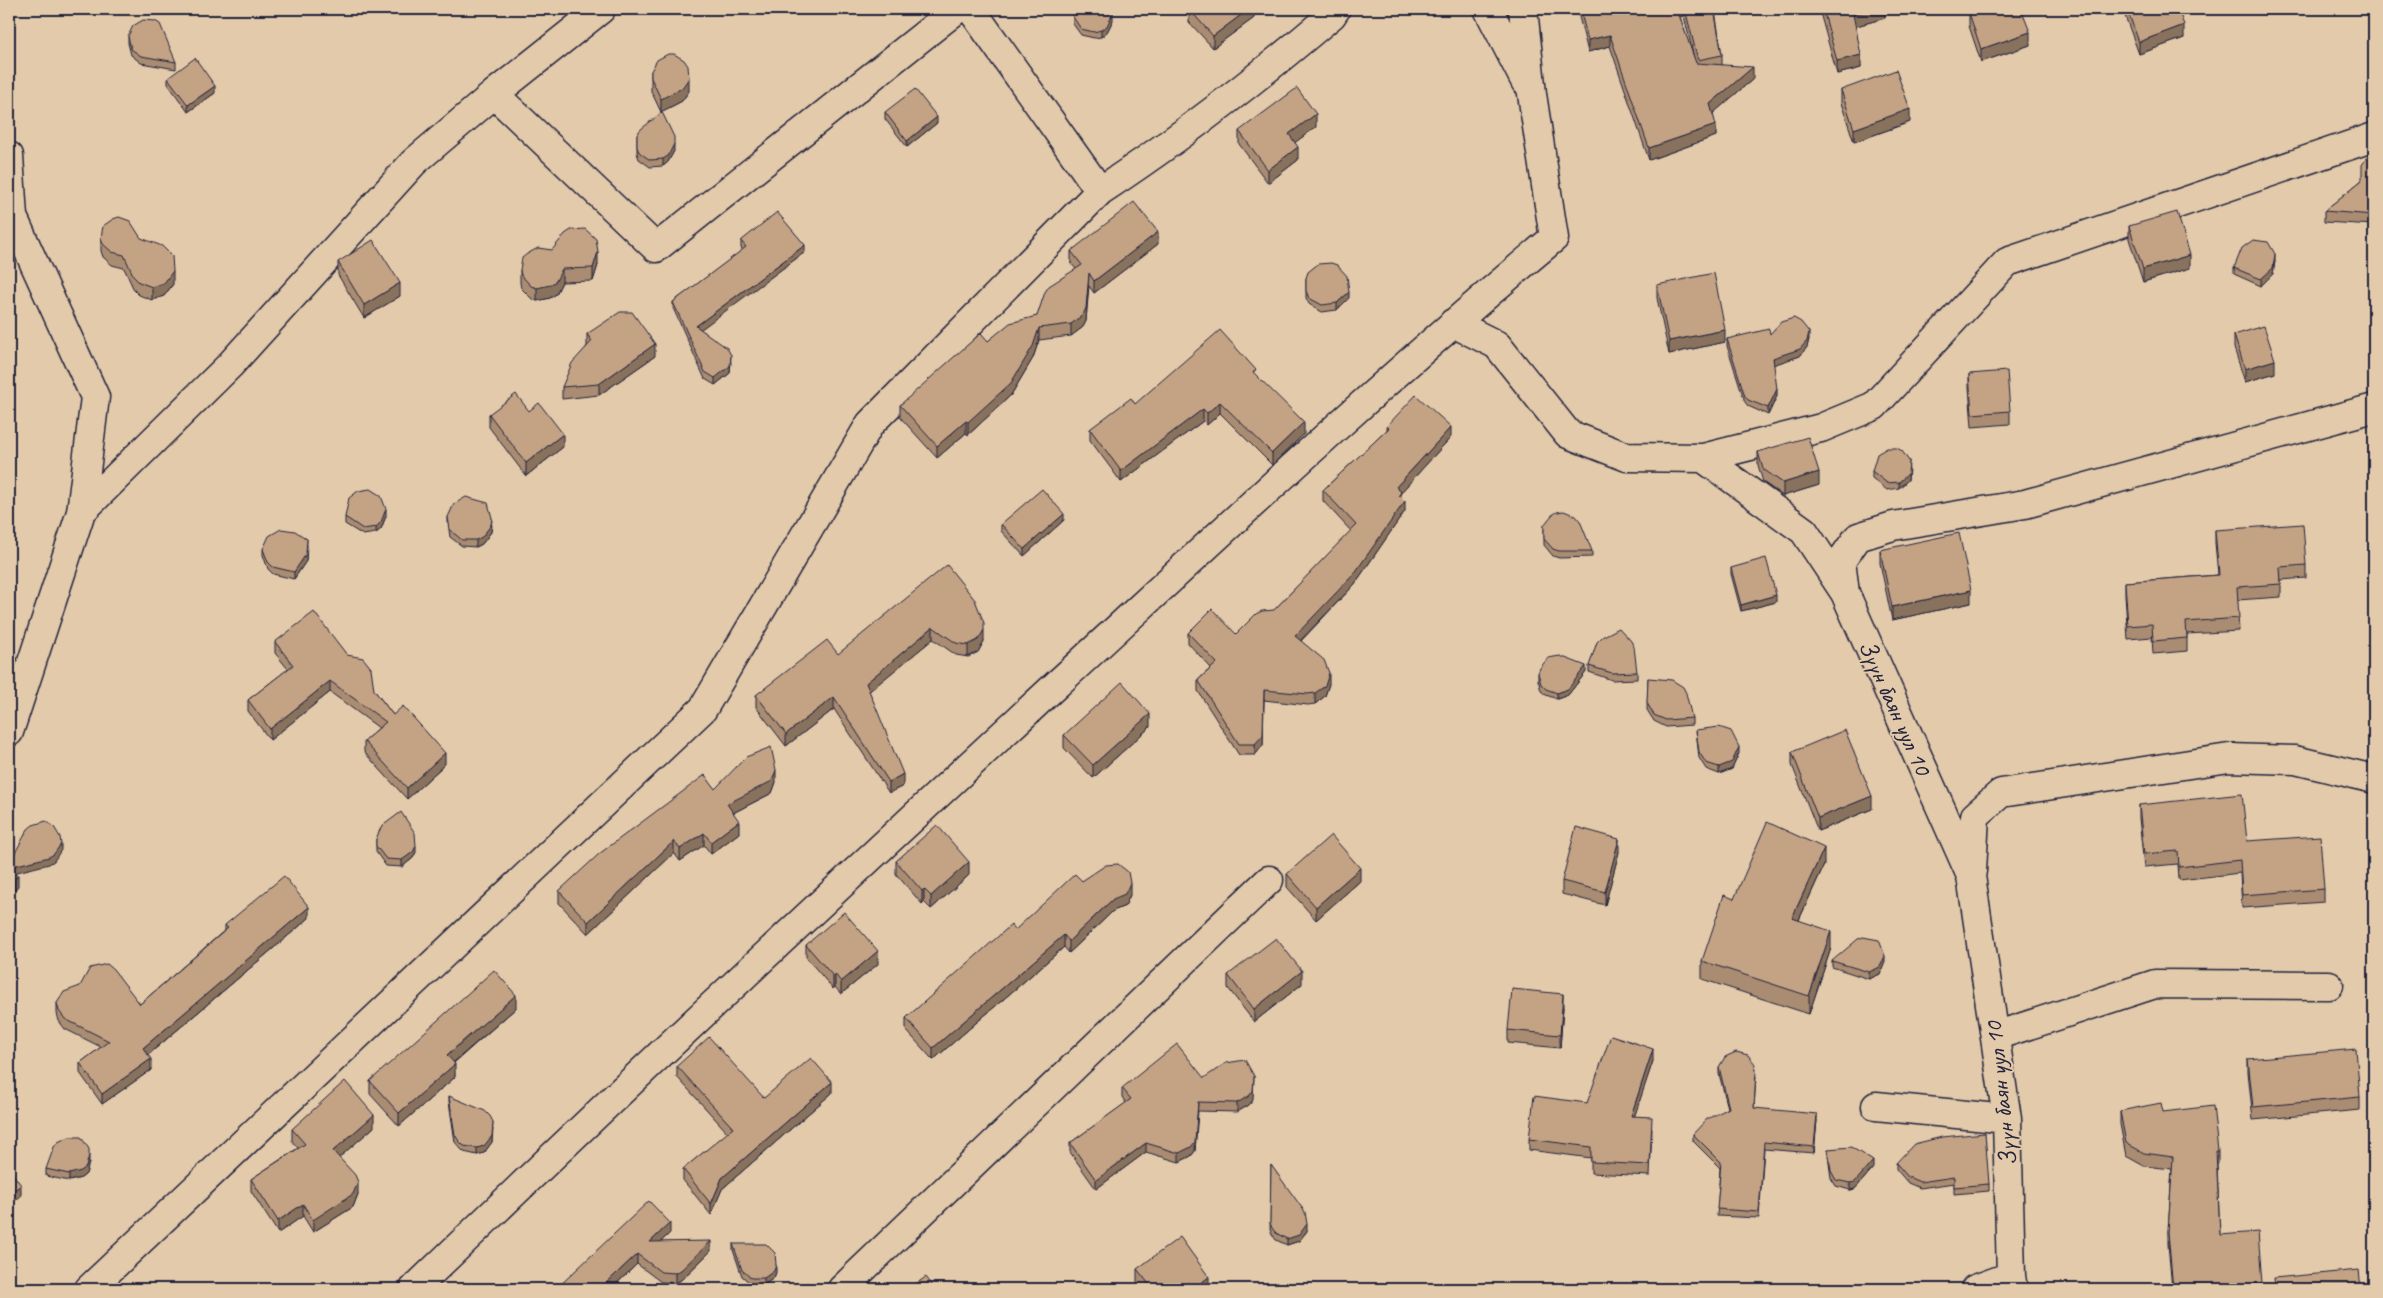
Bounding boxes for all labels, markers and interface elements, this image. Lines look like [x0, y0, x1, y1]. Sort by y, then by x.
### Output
street label: Зүүн баян уул 10 [1851, 635, 1940, 782]
street label: Зүүн баян уул 10 [1977, 1019, 2024, 1167]

